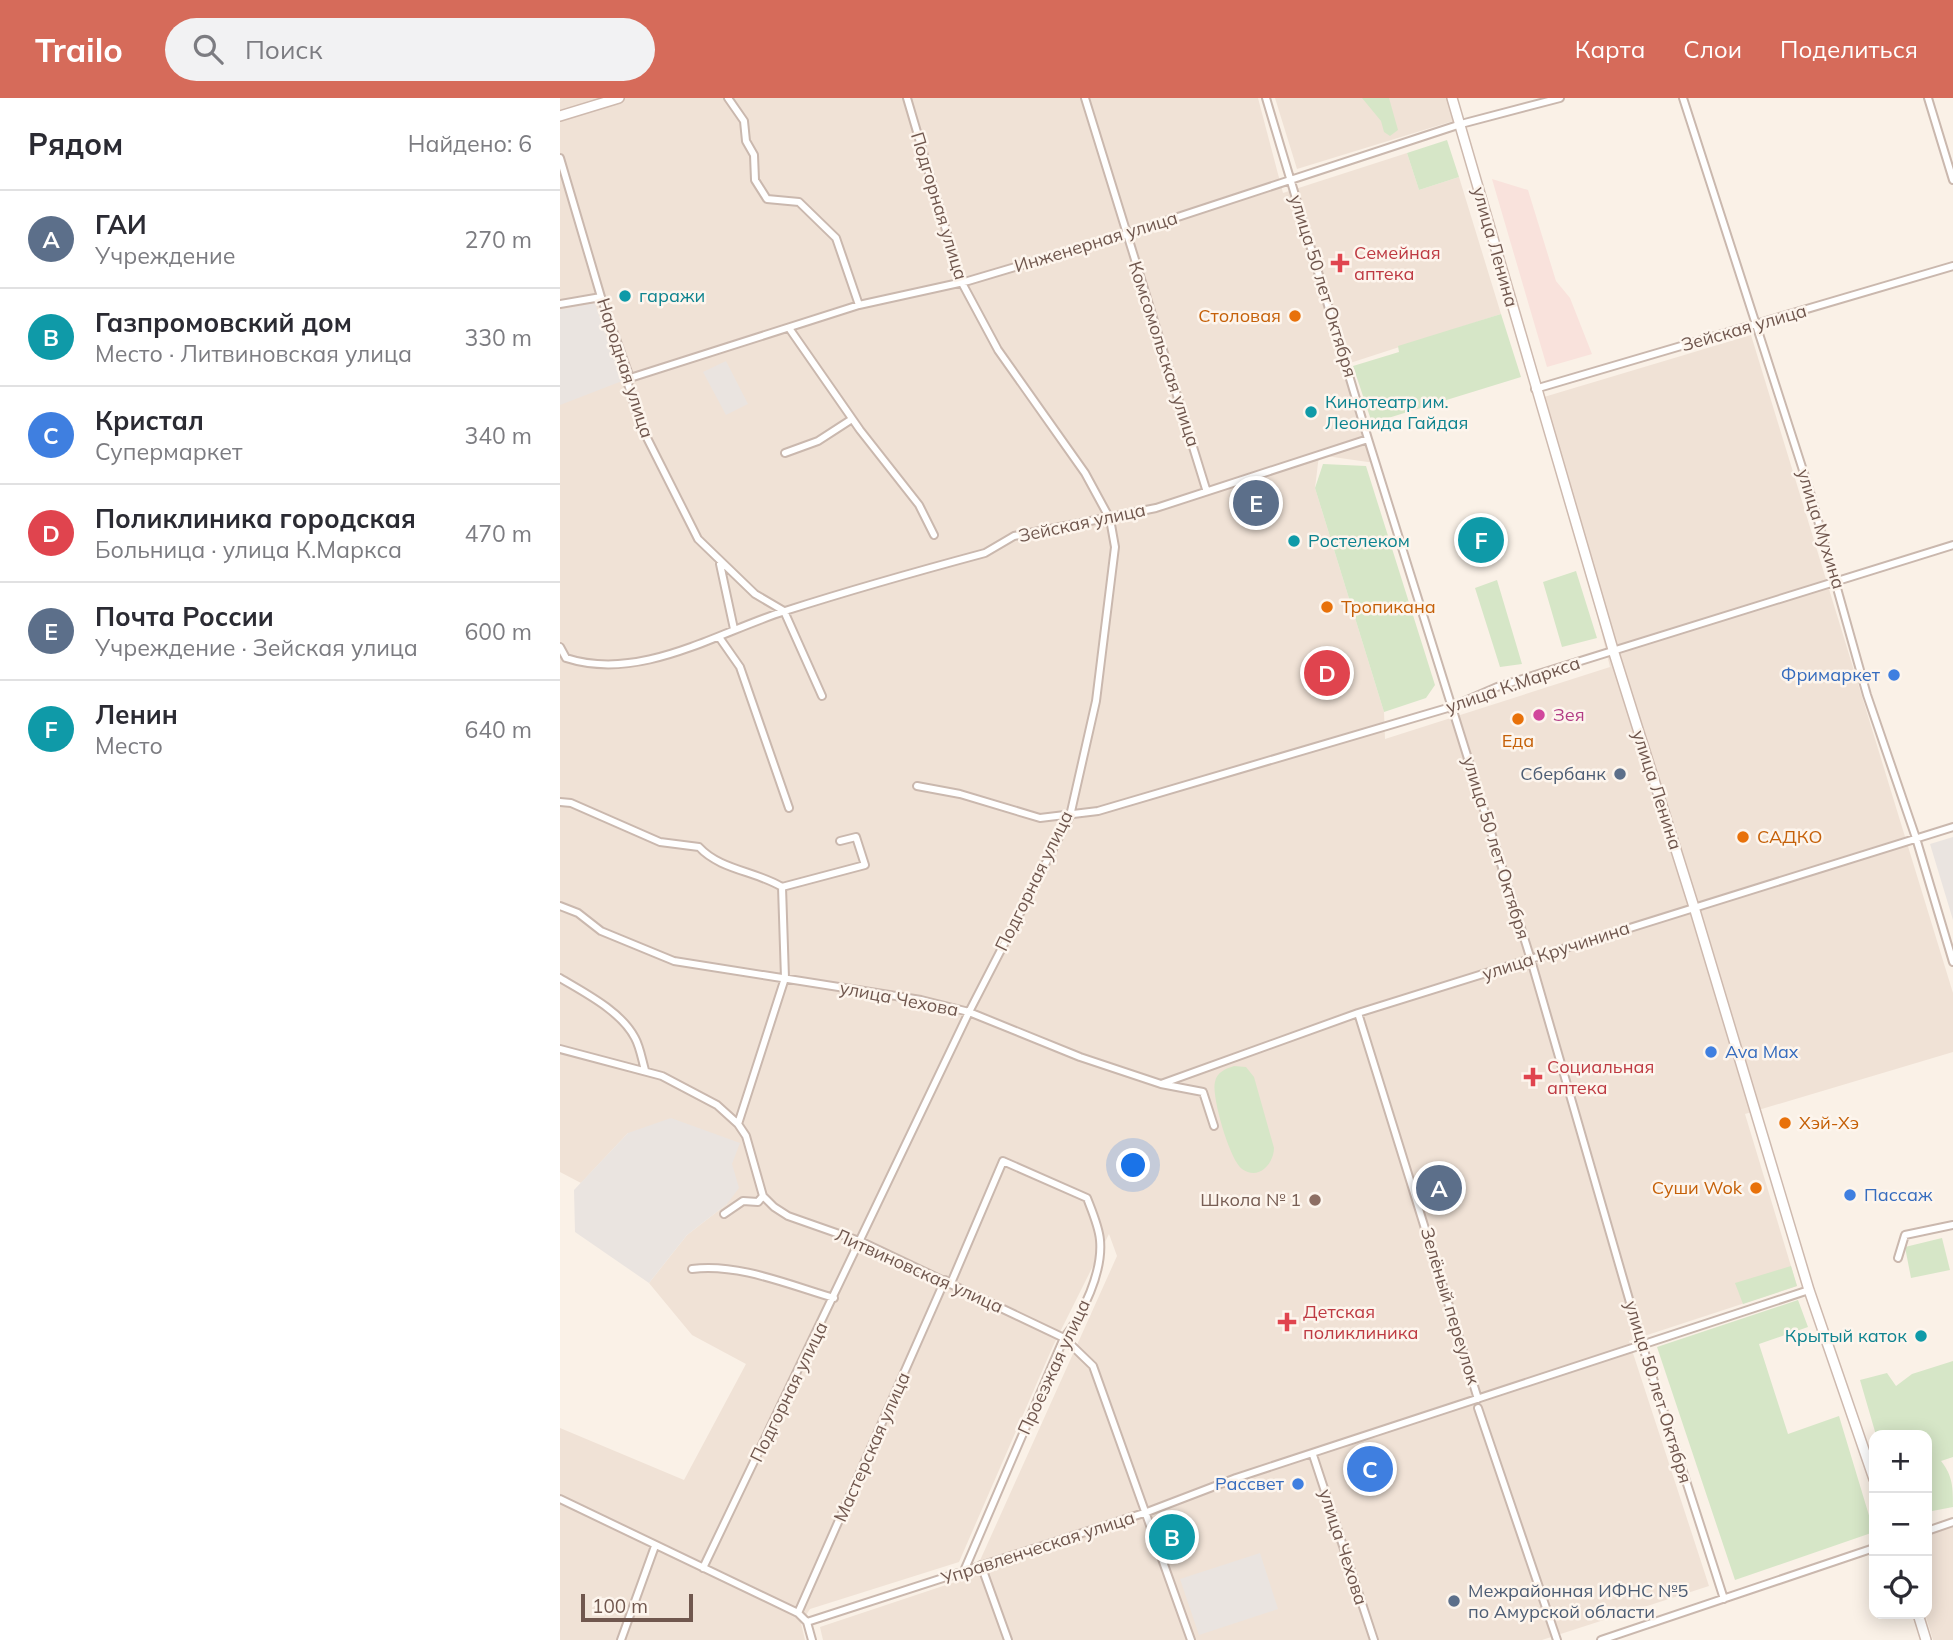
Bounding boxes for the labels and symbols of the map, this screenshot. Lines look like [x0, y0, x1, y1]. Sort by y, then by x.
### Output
street label: Подгорная улица [906, 129, 973, 283]
street label: улица Ленина [1467, 184, 1524, 310]
street label: улица 50 лет Октября [1285, 192, 1362, 380]
street label: Инженерная улица [1012, 206, 1180, 277]
place label: Семейная аптека [1354, 241, 1441, 285]
marker: Семейная аптека [1332, 255, 1348, 271]
street label: Комсомольская улица [1124, 258, 1205, 449]
place label: гаражи [639, 284, 705, 307]
marker: гаражи [617, 288, 633, 304]
street label: Народная улица [592, 295, 659, 441]
street label: Зейская улица [1679, 299, 1809, 356]
place label: Столовая [1198, 304, 1281, 327]
marker: Столовая [1287, 308, 1303, 324]
place label: Кинотеатр им. Леонида Гайдая [1325, 390, 1468, 434]
marker: Кинотеатр им. Леонида Гайдая [1303, 404, 1319, 420]
street label: улица Мухина [1792, 466, 1851, 592]
pin: E [1233, 477, 1279, 529]
street label: Зейская улица [1016, 498, 1147, 547]
pin: F [1458, 514, 1504, 566]
place label: Ростелеком [1308, 529, 1410, 552]
marker: Ростелеком [1286, 533, 1302, 549]
place label: Тропикана [1341, 595, 1436, 618]
marker: Тропикана [1319, 599, 1335, 615]
pin: D [1304, 647, 1350, 699]
street label: улица К.Маркса [1443, 651, 1583, 718]
place label: Фримаркет [1781, 663, 1881, 686]
marker: Фримаркет [1886, 667, 1902, 683]
place label: Зея [1553, 703, 1585, 726]
marker: Зея [1531, 707, 1547, 723]
marker: Еда [1510, 711, 1526, 727]
street label: улица Ленина [1627, 727, 1688, 852]
place label: Еда [1502, 729, 1534, 752]
street label: улица 50 лет Октября [1458, 754, 1535, 942]
place label: Сбербанк [1520, 762, 1606, 785]
marker: Сбербанк [1612, 766, 1628, 782]
street label: Подгорная улица [990, 807, 1078, 955]
place label: САДКО [1757, 825, 1822, 848]
marker: САДКО [1735, 829, 1751, 845]
street label: улица Кручинина [1479, 916, 1632, 985]
street label: улица Чехова [838, 976, 960, 1021]
place label: Ava Max [1725, 1040, 1799, 1063]
marker: Ava Max [1703, 1044, 1719, 1060]
place label: Социальная аптека [1547, 1055, 1654, 1099]
marker: Социальная аптека [1525, 1069, 1541, 1085]
place label: Хэй-Хэ [1799, 1111, 1859, 1134]
marker: Хэй-Хэ [1777, 1115, 1793, 1131]
your location [1116, 1148, 1150, 1182]
pin: A [1416, 1162, 1462, 1214]
place label: Суши Wok [1652, 1176, 1743, 1199]
marker: Суши Wok [1748, 1180, 1764, 1196]
place label: Пассаж [1864, 1183, 1933, 1206]
marker: Пассаж [1842, 1187, 1858, 1203]
place label: Школа № 1 [1200, 1188, 1301, 1211]
marker: Школа № 1 [1307, 1192, 1323, 1208]
street label: Литвиновская улица [832, 1223, 1007, 1318]
street label: Зелёный переулок [1416, 1224, 1485, 1388]
street label: Проезжая улица [1012, 1295, 1095, 1438]
street label: улица 50 лет Октября [1620, 1298, 1697, 1486]
place label: Детская поликлиника [1303, 1300, 1418, 1344]
marker: Детская поликлиника [1277, 1312, 1297, 1332]
street label: Подгорная улица [745, 1318, 833, 1466]
place label: Крытый каток [1785, 1324, 1907, 1347]
marker: Крытый каток [1913, 1328, 1929, 1344]
street label: Мастерская улица [828, 1368, 915, 1525]
pin: C [1347, 1443, 1393, 1495]
place label: Рассвет [1215, 1472, 1285, 1495]
marker: Рассвет [1290, 1476, 1306, 1492]
street label: улица Чехова [1314, 1486, 1373, 1608]
street label: Управленческая улица [937, 1505, 1137, 1590]
pin: B [1149, 1511, 1195, 1563]
place label: Межрайонная ИФНС №5 по Амурской области [1468, 1579, 1689, 1623]
scale bar [581, 1591, 693, 1623]
marker: Межрайонная ИФНС №5 по Амурской области [1446, 1593, 1462, 1609]

